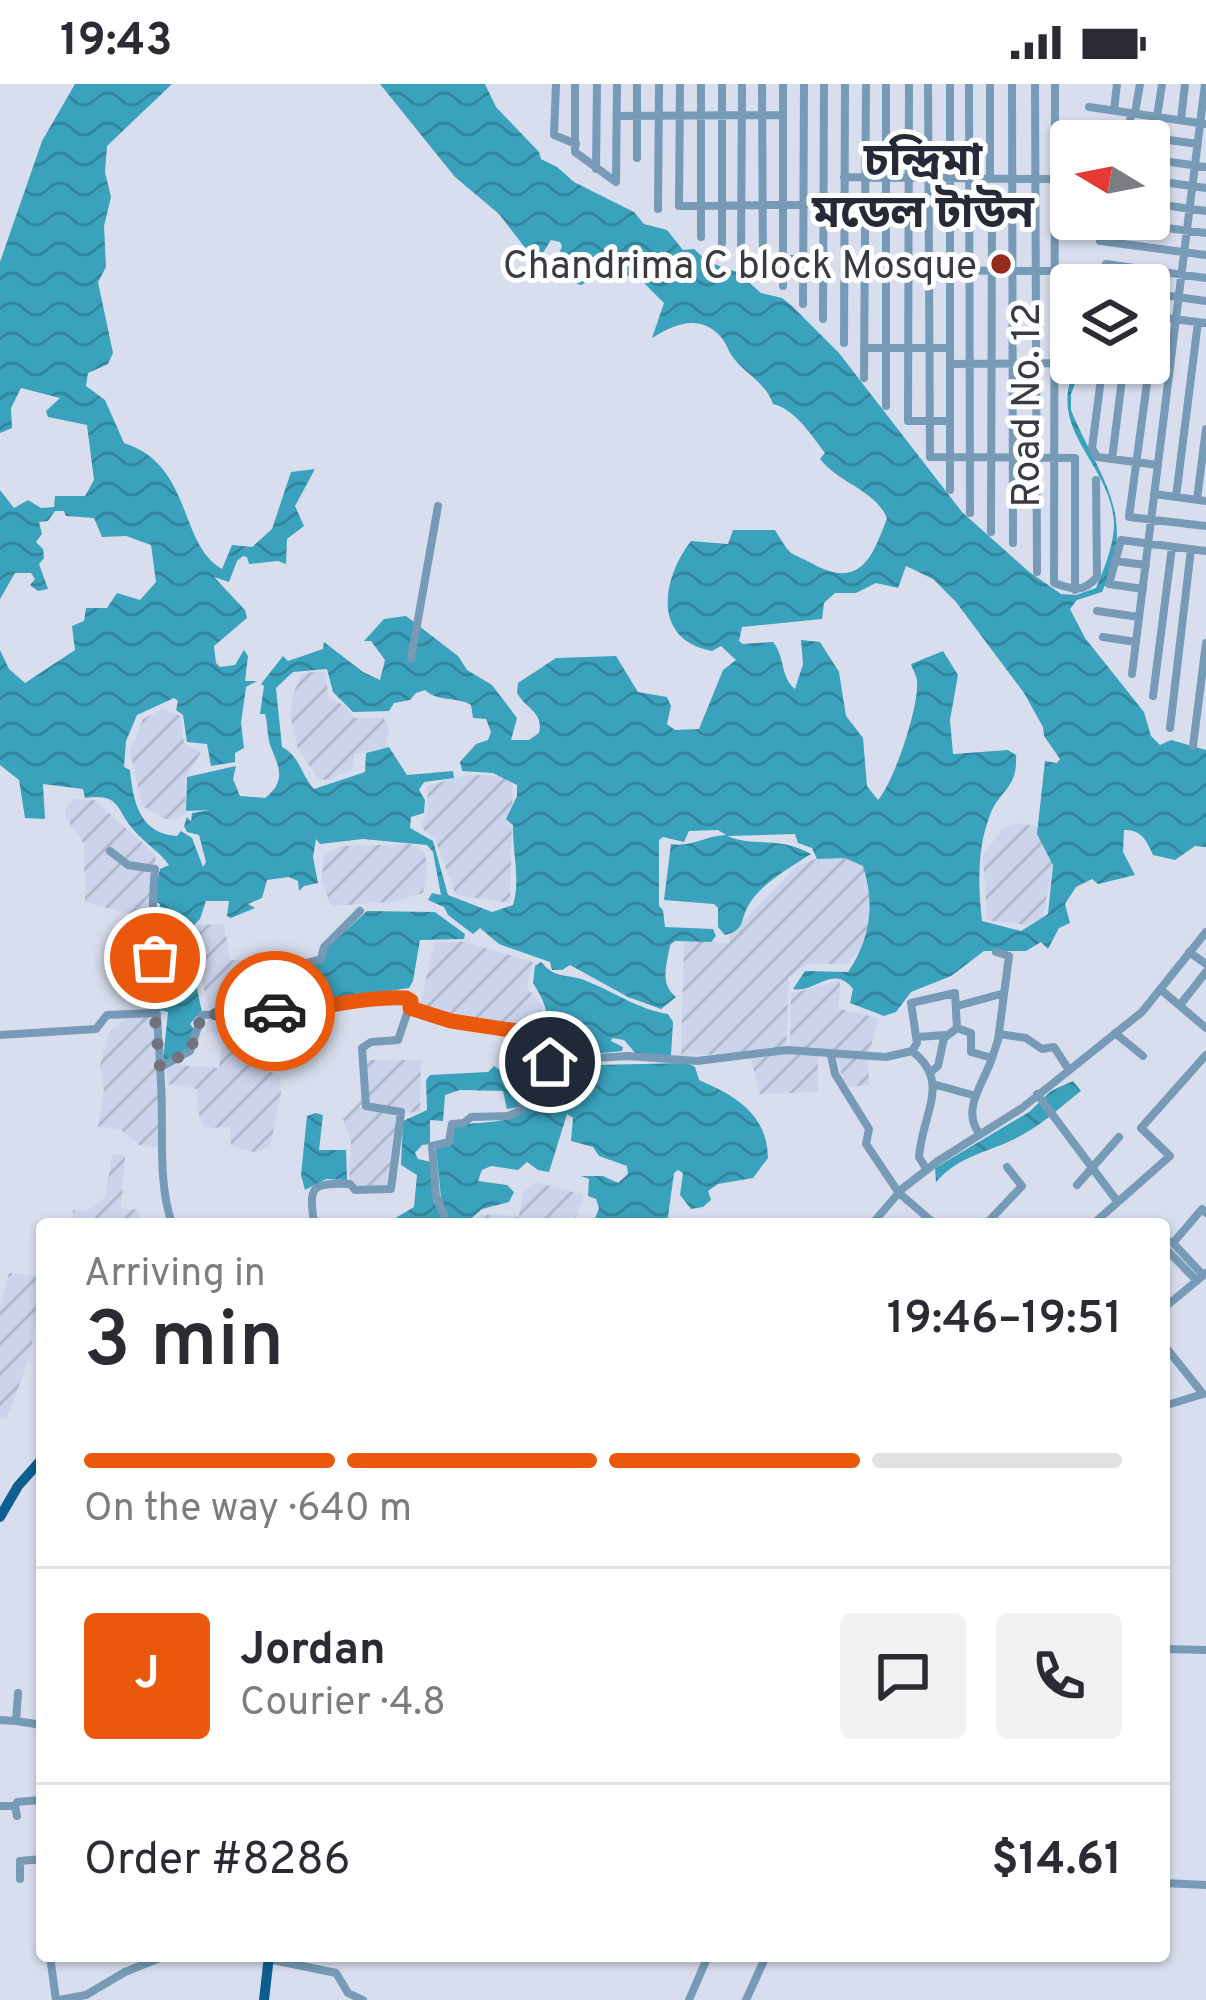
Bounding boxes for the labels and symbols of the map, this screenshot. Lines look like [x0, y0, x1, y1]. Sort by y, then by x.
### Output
north arrow [1050, 120, 1170, 240]
district label: চন্দ্রিমা মডেল টাউন [811, 133, 1035, 244]
place label: Chandrima C block Mosque [503, 244, 977, 293]
marker: Chandrima C block Mosque [988, 251, 1014, 277]
street label: Road No. 12 [1005, 302, 1054, 508]
pin [104, 907, 206, 1009]
courier [215, 951, 335, 1071]
pin [499, 1011, 601, 1113]

